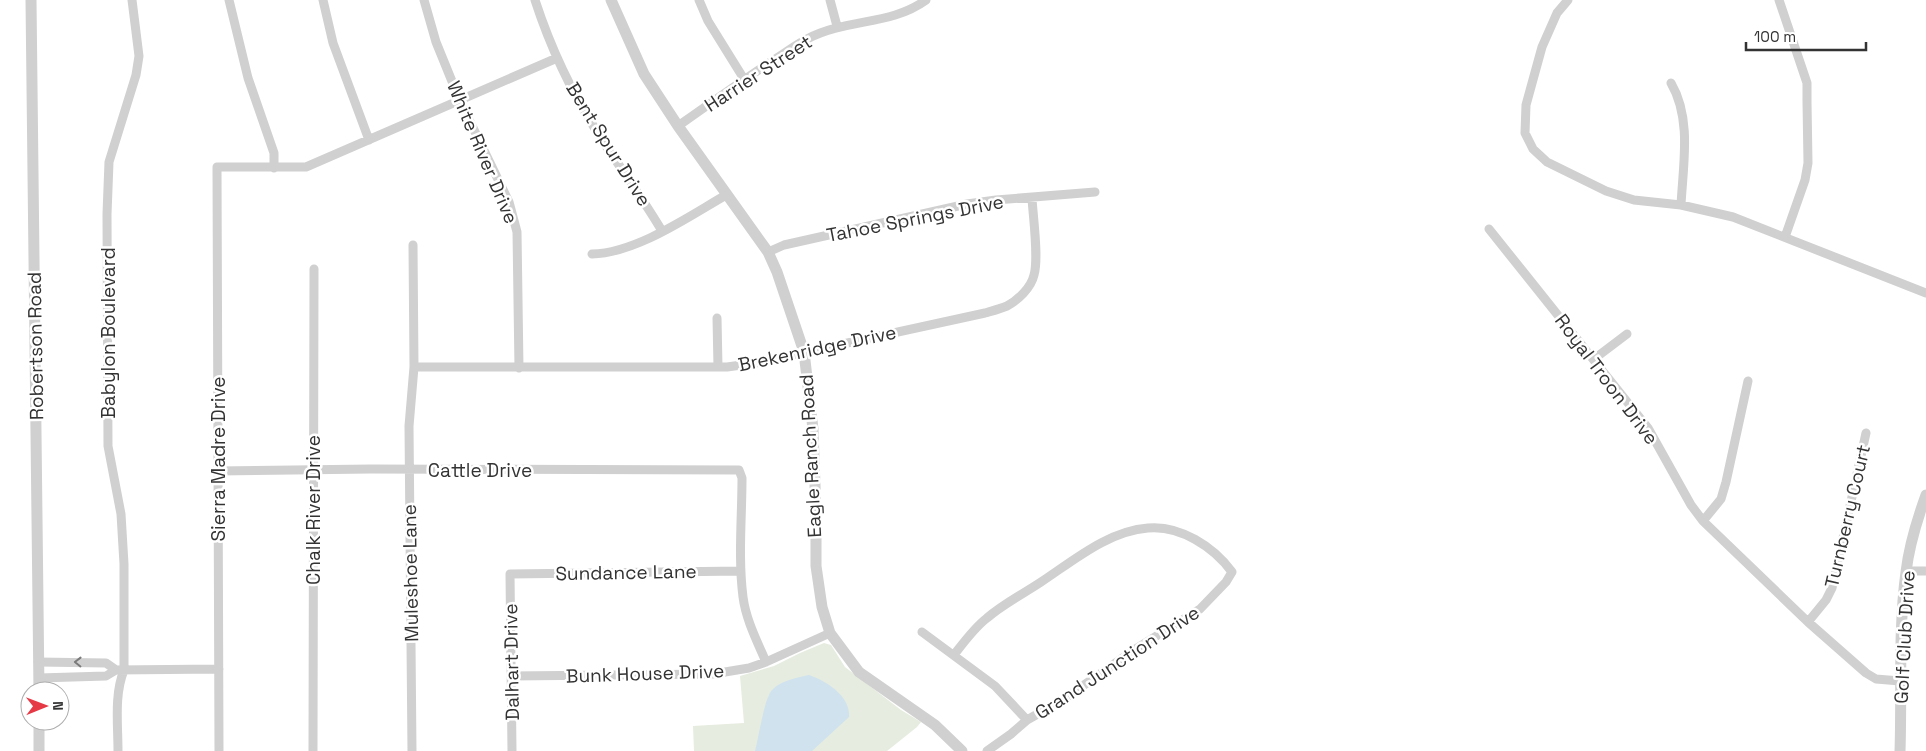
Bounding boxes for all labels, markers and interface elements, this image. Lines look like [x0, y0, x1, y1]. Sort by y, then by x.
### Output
scale bar [1746, 20, 1866, 52]
text: 100 m [1754, 27, 1796, 46]
street label: Harrier Street [700, 29, 817, 118]
street label: White River Drive [441, 77, 524, 227]
street label: Bent Spur Drive [560, 77, 657, 211]
street label: Tahoe Springs Drive [824, 189, 1006, 248]
street label: Babylon Boulevard [96, 247, 121, 419]
street label: Robertson Road [22, 272, 49, 420]
street label: Royal Troon Drive [1549, 309, 1664, 450]
street label: Brekenridge Drive [736, 320, 899, 377]
street label: Eagle Ranch Road [794, 374, 827, 538]
street label: Sierra Madre Drive [206, 376, 231, 542]
street label: Chalk River Drive [301, 435, 326, 585]
street label: Turnberry Court [1819, 442, 1876, 590]
street label: Cattle Drive [428, 458, 532, 483]
street label: Muleshoe Lane [397, 504, 424, 642]
street label: Sundance Lane [555, 559, 697, 586]
street label: Golf Club Drive [1889, 570, 1920, 704]
street label: Grand Junction Drive [1030, 600, 1204, 725]
street label: Dalhart Drive [498, 603, 525, 721]
one-way arrow [74, 657, 82, 668]
street label: Bunk House Drive [565, 658, 725, 689]
north arrow [20, 681, 70, 731]
text: N [49, 701, 67, 711]

